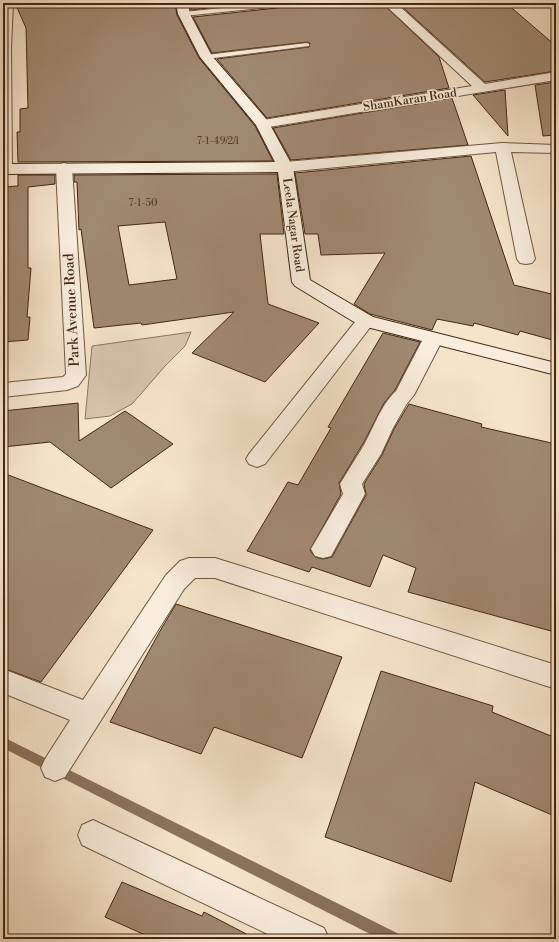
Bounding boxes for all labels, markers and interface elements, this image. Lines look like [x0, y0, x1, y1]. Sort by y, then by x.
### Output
street label: ShamKaran Road [362, 85, 458, 115]
house number: 7-1-49/2/1 [197, 135, 240, 147]
street label: Leela Nagar Road [279, 177, 307, 273]
house number: 7-1-50 [128, 197, 158, 209]
street label: Park Avenue Road [60, 253, 84, 367]

